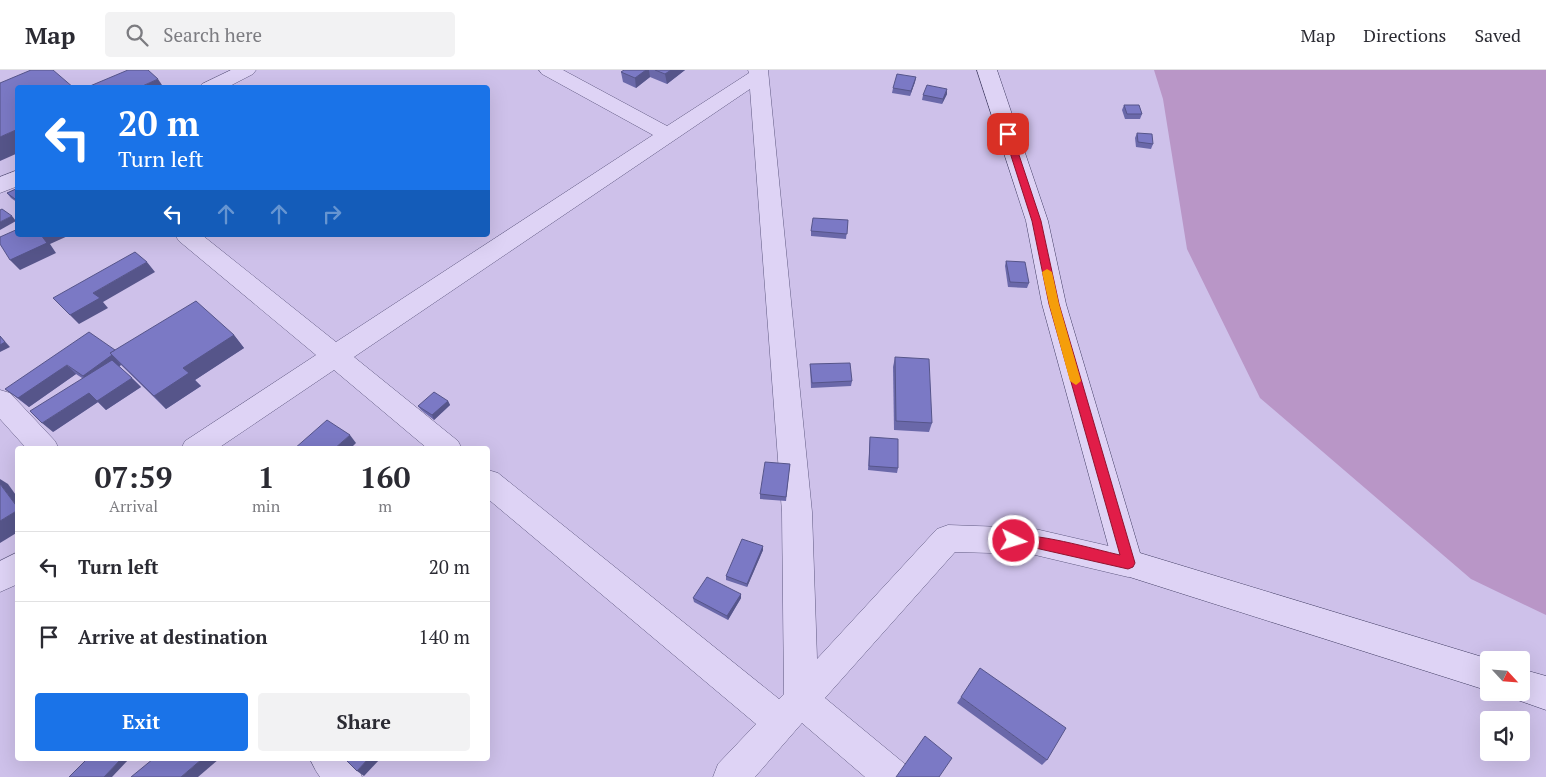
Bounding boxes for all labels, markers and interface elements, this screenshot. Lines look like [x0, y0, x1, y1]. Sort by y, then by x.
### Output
search box [105, 12, 455, 57]
text: Map [25, 19, 75, 51]
icon: search [123, 21, 151, 49]
text: Search here [163, 22, 262, 47]
text: Map [1300, 23, 1335, 47]
text: Directions [1363, 23, 1446, 47]
text: Saved [1474, 23, 1521, 47]
text: 20 m [118, 100, 199, 146]
icon: left [35, 105, 100, 170]
pin [987, 113, 1029, 155]
icon: arrive [994, 120, 1022, 148]
text: Turn left [118, 144, 204, 173]
icon: left [159, 200, 187, 228]
icon: ahead [212, 200, 240, 228]
icon: ahead [265, 200, 293, 228]
icon: right [318, 200, 346, 228]
text: 07:59 [94, 457, 173, 497]
text: 1 [258, 457, 275, 497]
text: 160 [360, 457, 411, 497]
text: Arrival [109, 495, 158, 517]
text: min [252, 495, 280, 517]
text: m [378, 495, 392, 517]
position arrow [987, 514, 1039, 566]
icon: left [35, 553, 63, 581]
text: Turn left [78, 554, 159, 579]
text: 20 m [429, 554, 470, 579]
icon: arrive [35, 623, 63, 651]
text: Arrive at destination [78, 624, 267, 649]
text: 140 m [419, 624, 470, 649]
north arrow [1480, 651, 1530, 701]
map controls [1480, 651, 1530, 761]
button: Exit [35, 693, 248, 751]
button: Share [258, 693, 470, 751]
button: sound [1480, 711, 1530, 761]

